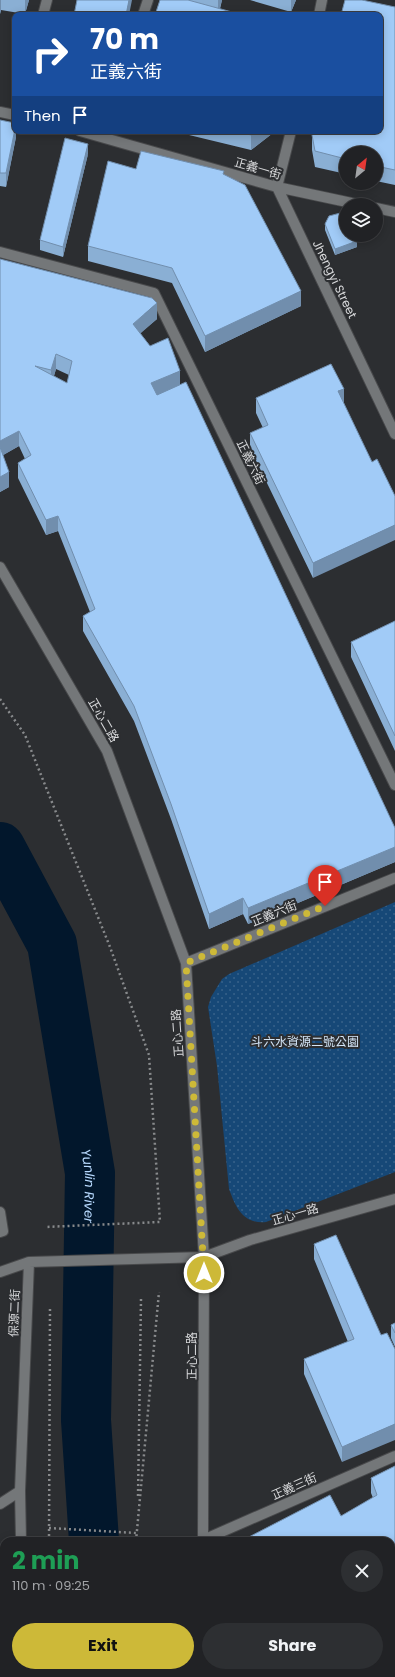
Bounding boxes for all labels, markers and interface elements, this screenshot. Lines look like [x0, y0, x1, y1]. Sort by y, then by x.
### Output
text: 70 m [90, 20, 159, 59]
icon: right [24, 28, 76, 80]
text: 正義六街 [90, 59, 162, 84]
icon: arrive [69, 104, 91, 126]
text: Then [24, 105, 61, 126]
north arrow [339, 146, 383, 190]
map controls [339, 146, 383, 242]
street label: 正義一街 [233, 153, 283, 183]
button: layers [339, 198, 383, 242]
street label: Jhengyi Street [309, 237, 361, 321]
street label: 正義六街 [233, 437, 269, 487]
street label: 正心二路 [85, 695, 123, 745]
pin [308, 865, 342, 906]
icon: arrive [314, 871, 336, 893]
street label: 正義六街 [249, 896, 299, 930]
street label: 正心二路 [167, 1008, 187, 1058]
park label: 斗六水資源二號公園 [251, 1033, 359, 1050]
water label: Yunlin River [77, 1147, 99, 1224]
street label: 正心一路 [270, 1199, 320, 1229]
position arrow [183, 1252, 225, 1294]
street label: 保源二街 [5, 1289, 23, 1337]
street label: 正心二路 [183, 1332, 200, 1380]
street label: 正義三街 [269, 1468, 319, 1504]
text: 2 min [12, 1544, 79, 1577]
button: close [341, 1550, 383, 1592]
text: 110 m · 09:25 [12, 1576, 90, 1595]
button: Exit [12, 1623, 194, 1669]
button: Share [202, 1623, 383, 1669]

